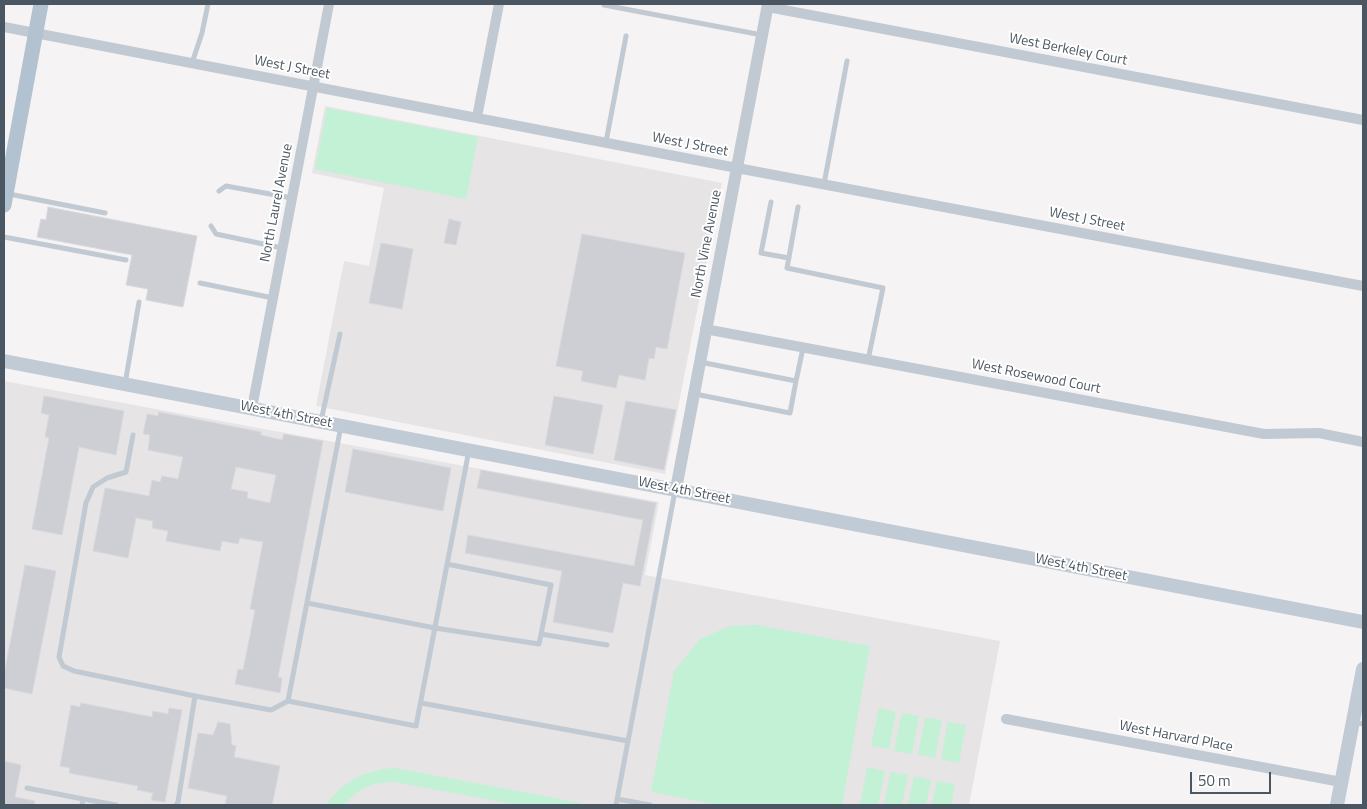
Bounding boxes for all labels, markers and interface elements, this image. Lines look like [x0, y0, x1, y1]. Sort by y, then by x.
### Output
street label: West Berkeley Court [1008, 30, 1128, 70]
street label: West J Street [253, 52, 331, 84]
street label: West J Street [651, 129, 729, 161]
street label: North Laurel Avenue [257, 142, 297, 264]
street label: North Vine Avenue [688, 188, 726, 300]
street label: West J Street [1048, 204, 1126, 236]
street label: West Rosewood Court [970, 356, 1102, 398]
street label: West 4th Street [239, 398, 333, 432]
street label: West 4th Street [637, 474, 731, 508]
street label: West 4th Street [1034, 551, 1128, 585]
street label: West Harvard Place [1118, 718, 1234, 756]
scale bar [1192, 762, 1273, 794]
text: 50 m [1198, 769, 1231, 792]

